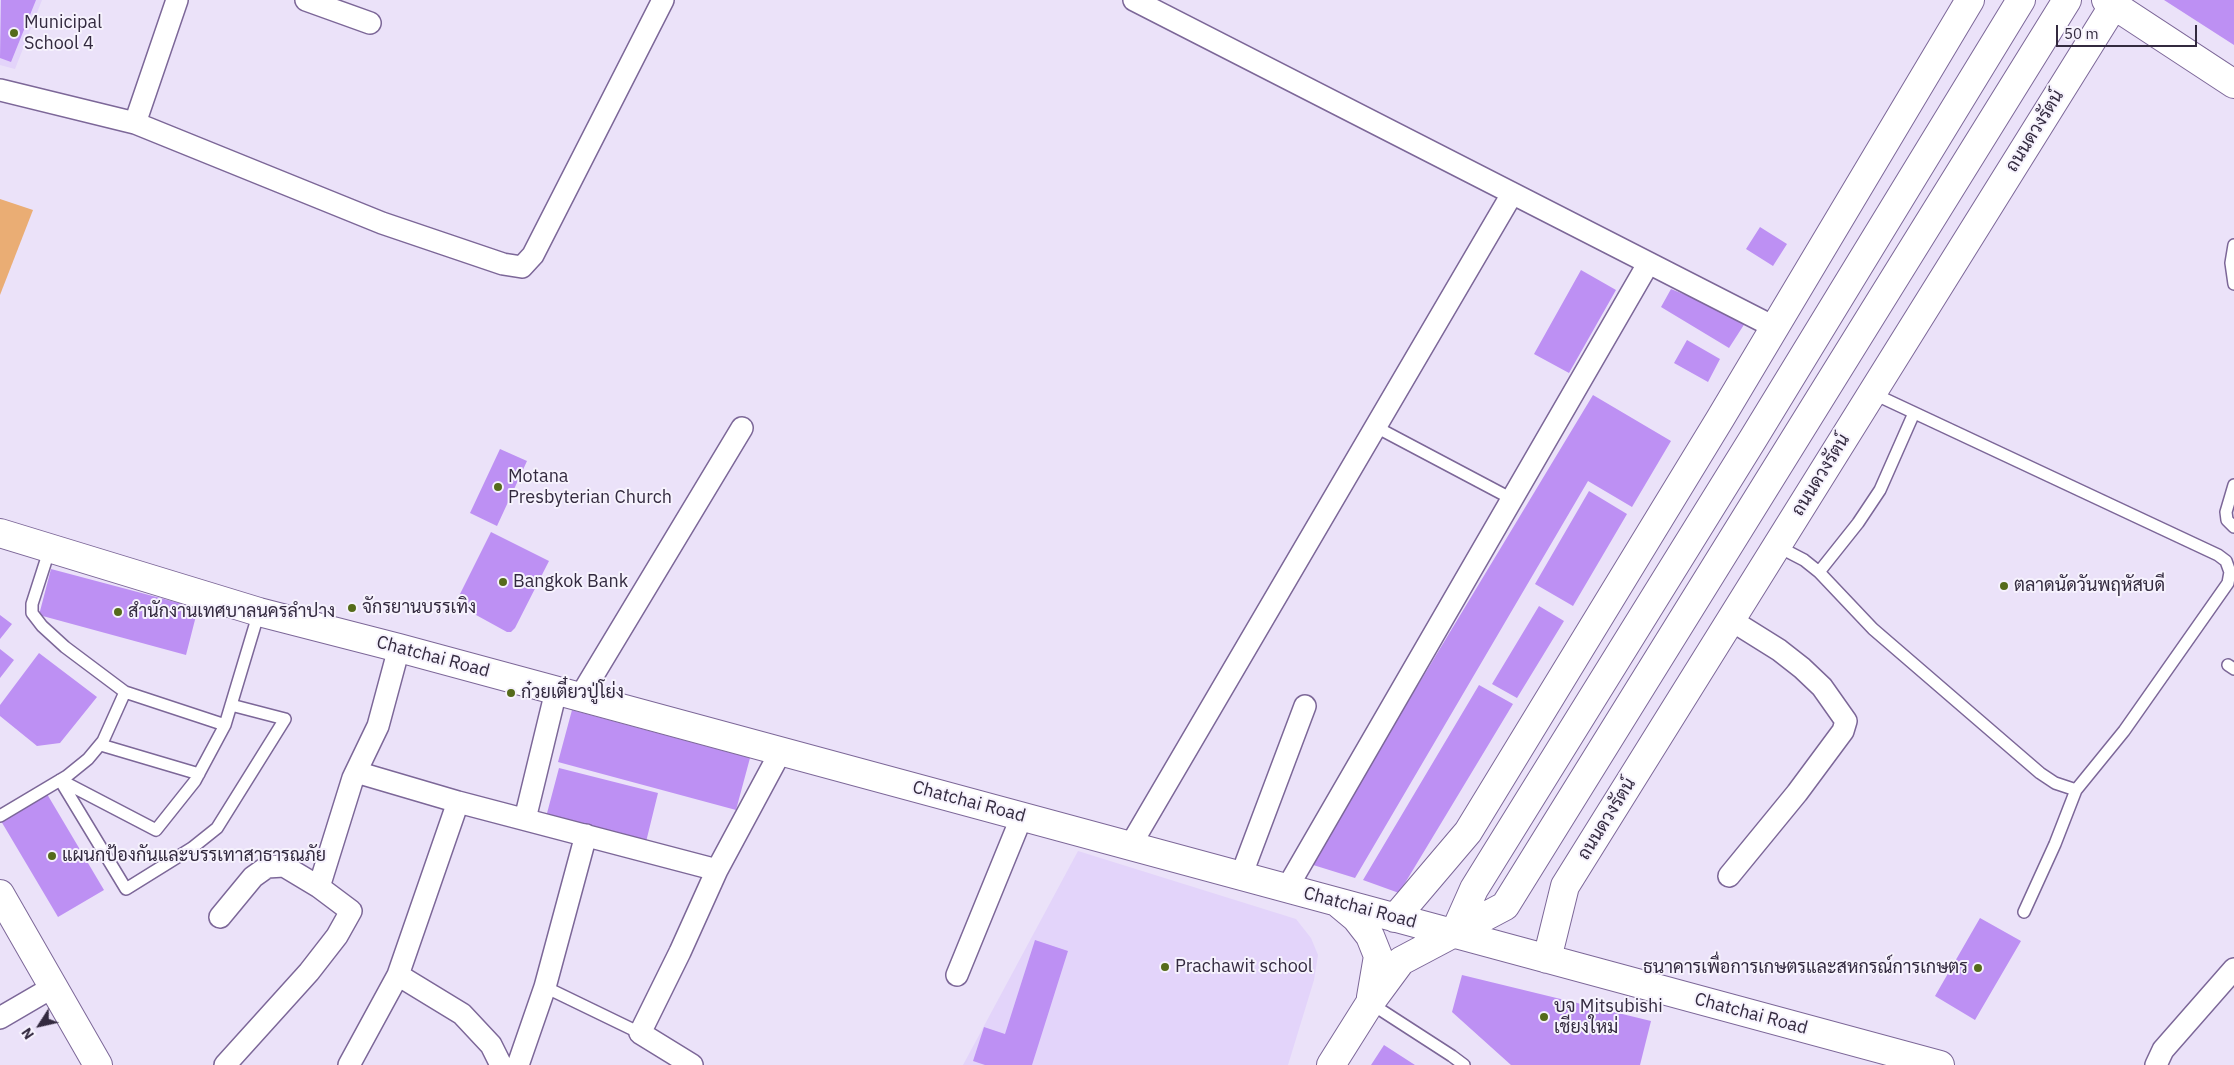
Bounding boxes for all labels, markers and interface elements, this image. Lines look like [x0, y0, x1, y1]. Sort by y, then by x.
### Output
place label: Municipal School 4 [24, 12, 102, 54]
scale bar [2059, 15, 2200, 47]
text: 50 m [2064, 24, 2099, 43]
marker: Municipal School 4 [8, 27, 20, 39]
street label: ถนนดวงรัตน์ [2001, 86, 2069, 176]
street label: ถนนดวงรัตน์ [1787, 430, 1855, 520]
place label: Motana Presbyterian Church [508, 466, 672, 508]
marker: Motana Presbyterian Church [492, 481, 504, 493]
place label: Bangkok Bank [513, 571, 628, 593]
place label: ตลาดนัดวันพฤหัสบดี [2014, 575, 2165, 597]
marker: Bangkok Bank [497, 576, 509, 588]
marker: ตลาดนัดวันพฤหัสบดี [1998, 580, 2010, 592]
place label: จักรยานบรรเทิง [362, 597, 476, 619]
place label: สำนักงานเทศบาลนครลำปาง [128, 601, 335, 623]
marker: จักรยานบรรเทิง [346, 602, 358, 614]
marker: สำนักงานเทศบาลนครลำปาง [112, 606, 124, 618]
street label: Chatchai Road [374, 632, 492, 682]
place label: ก๋วยเตี๋ยวปู่โย่ง [521, 682, 624, 704]
marker: ก๋วยเตี๋ยวปู่โย่ง [505, 687, 517, 699]
street label: ถนนดวงรัตน์ [1573, 774, 1641, 864]
street label: Chatchai Road [910, 777, 1028, 827]
place label: แผนกป้องกันและบรรเทาสาธารณภัย [62, 845, 326, 867]
marker: แผนกป้องกันและบรรเทาสาธารณภัย [46, 850, 58, 862]
street label: Chatchai Road [1301, 883, 1419, 933]
place label: Prachawit school [1175, 956, 1313, 978]
place label: ธนาคารเพื่อการเกษตรและสหกรณ์การเกษตร [1643, 957, 1968, 979]
marker: Prachawit school [1159, 961, 1171, 973]
marker: ธนาคารเพื่อการเกษตรและสหกรณ์การเกษตร [1972, 962, 1984, 974]
street label: Chatchai Road [1692, 989, 1810, 1039]
place label: บจ Mitsubishi เชียงใหม่ [1554, 996, 1663, 1038]
north arrow [15, 1000, 65, 1050]
marker: บจ Mitsubishi เชียงใหม่ [1538, 1011, 1550, 1023]
text: N [17, 1024, 38, 1043]

